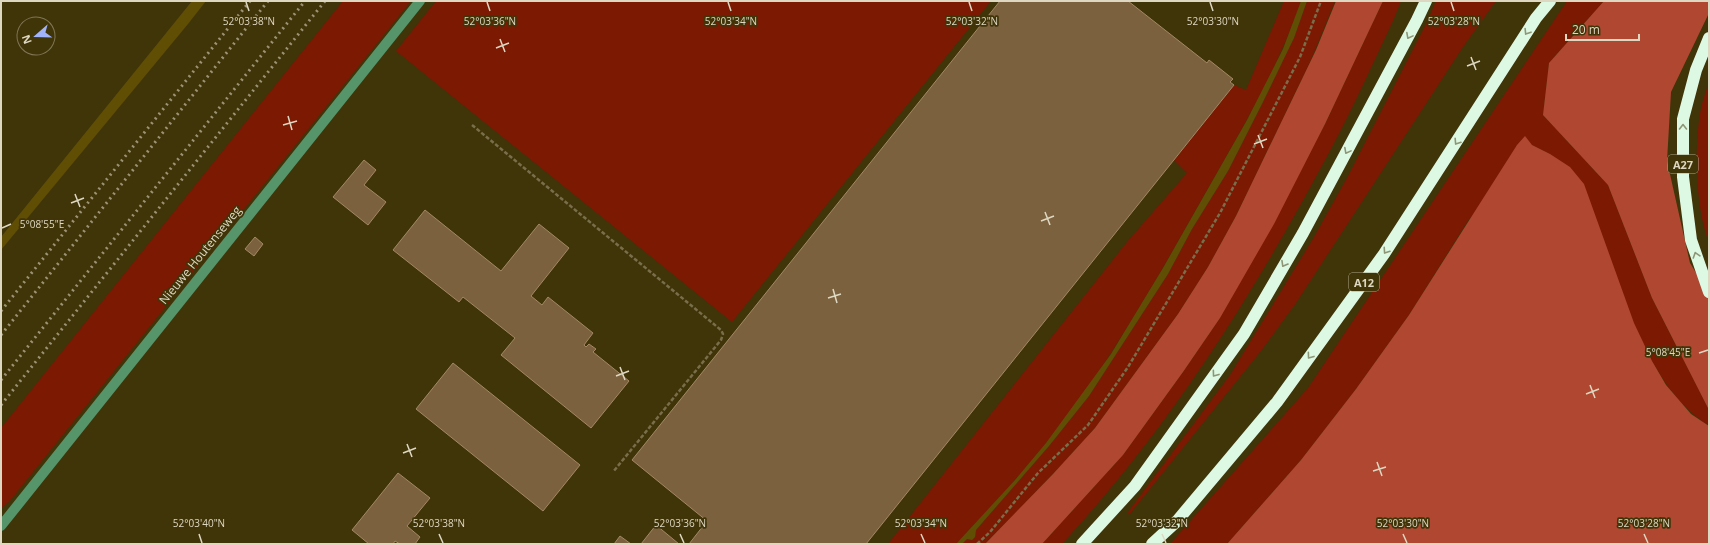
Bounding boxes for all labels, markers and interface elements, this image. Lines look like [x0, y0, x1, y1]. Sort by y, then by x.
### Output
text: 52°03'38"N [223, 14, 275, 28]
text: 52°03'36"N [464, 14, 516, 28]
text: 52°03'34"N [705, 14, 757, 28]
text: 52°03'32"N [946, 14, 998, 28]
text: 52°03'30"N [1187, 14, 1239, 28]
text: 52°03'28"N [1428, 14, 1480, 28]
north arrow [16, 16, 56, 56]
scale bar [1566, 16, 1639, 42]
text: 20 m [1572, 21, 1600, 38]
one-way arrow [1524, 28, 1532, 35]
one-way arrow [1406, 32, 1414, 39]
text: N [18, 33, 35, 46]
one-way arrow [1679, 124, 1687, 130]
one-way arrow [1454, 138, 1462, 145]
one-way arrow [1344, 146, 1352, 154]
road number: A27 [1668, 155, 1698, 173]
street label: Nieuwe Houtenseweg [155, 202, 245, 308]
text: 5°08'55"E [20, 217, 64, 231]
one-way arrow [1384, 246, 1391, 253]
one-way arrow [1692, 252, 1701, 259]
one-way arrow [1282, 260, 1289, 267]
road number: A12 [1349, 273, 1379, 291]
text: 5°08'45"E [1646, 345, 1690, 359]
one-way arrow [1307, 352, 1315, 359]
one-way arrow [1213, 370, 1220, 377]
text: 52°03'40"N [173, 516, 225, 530]
text: 52°03'38"N [413, 516, 465, 530]
text: 52°03'36"N [654, 516, 706, 530]
text: 52°03'34"N [895, 516, 947, 530]
text: 52°03'32"N [1136, 516, 1188, 530]
text: 52°03'30"N [1377, 516, 1429, 530]
text: 52°03'28"N [1618, 516, 1670, 530]

